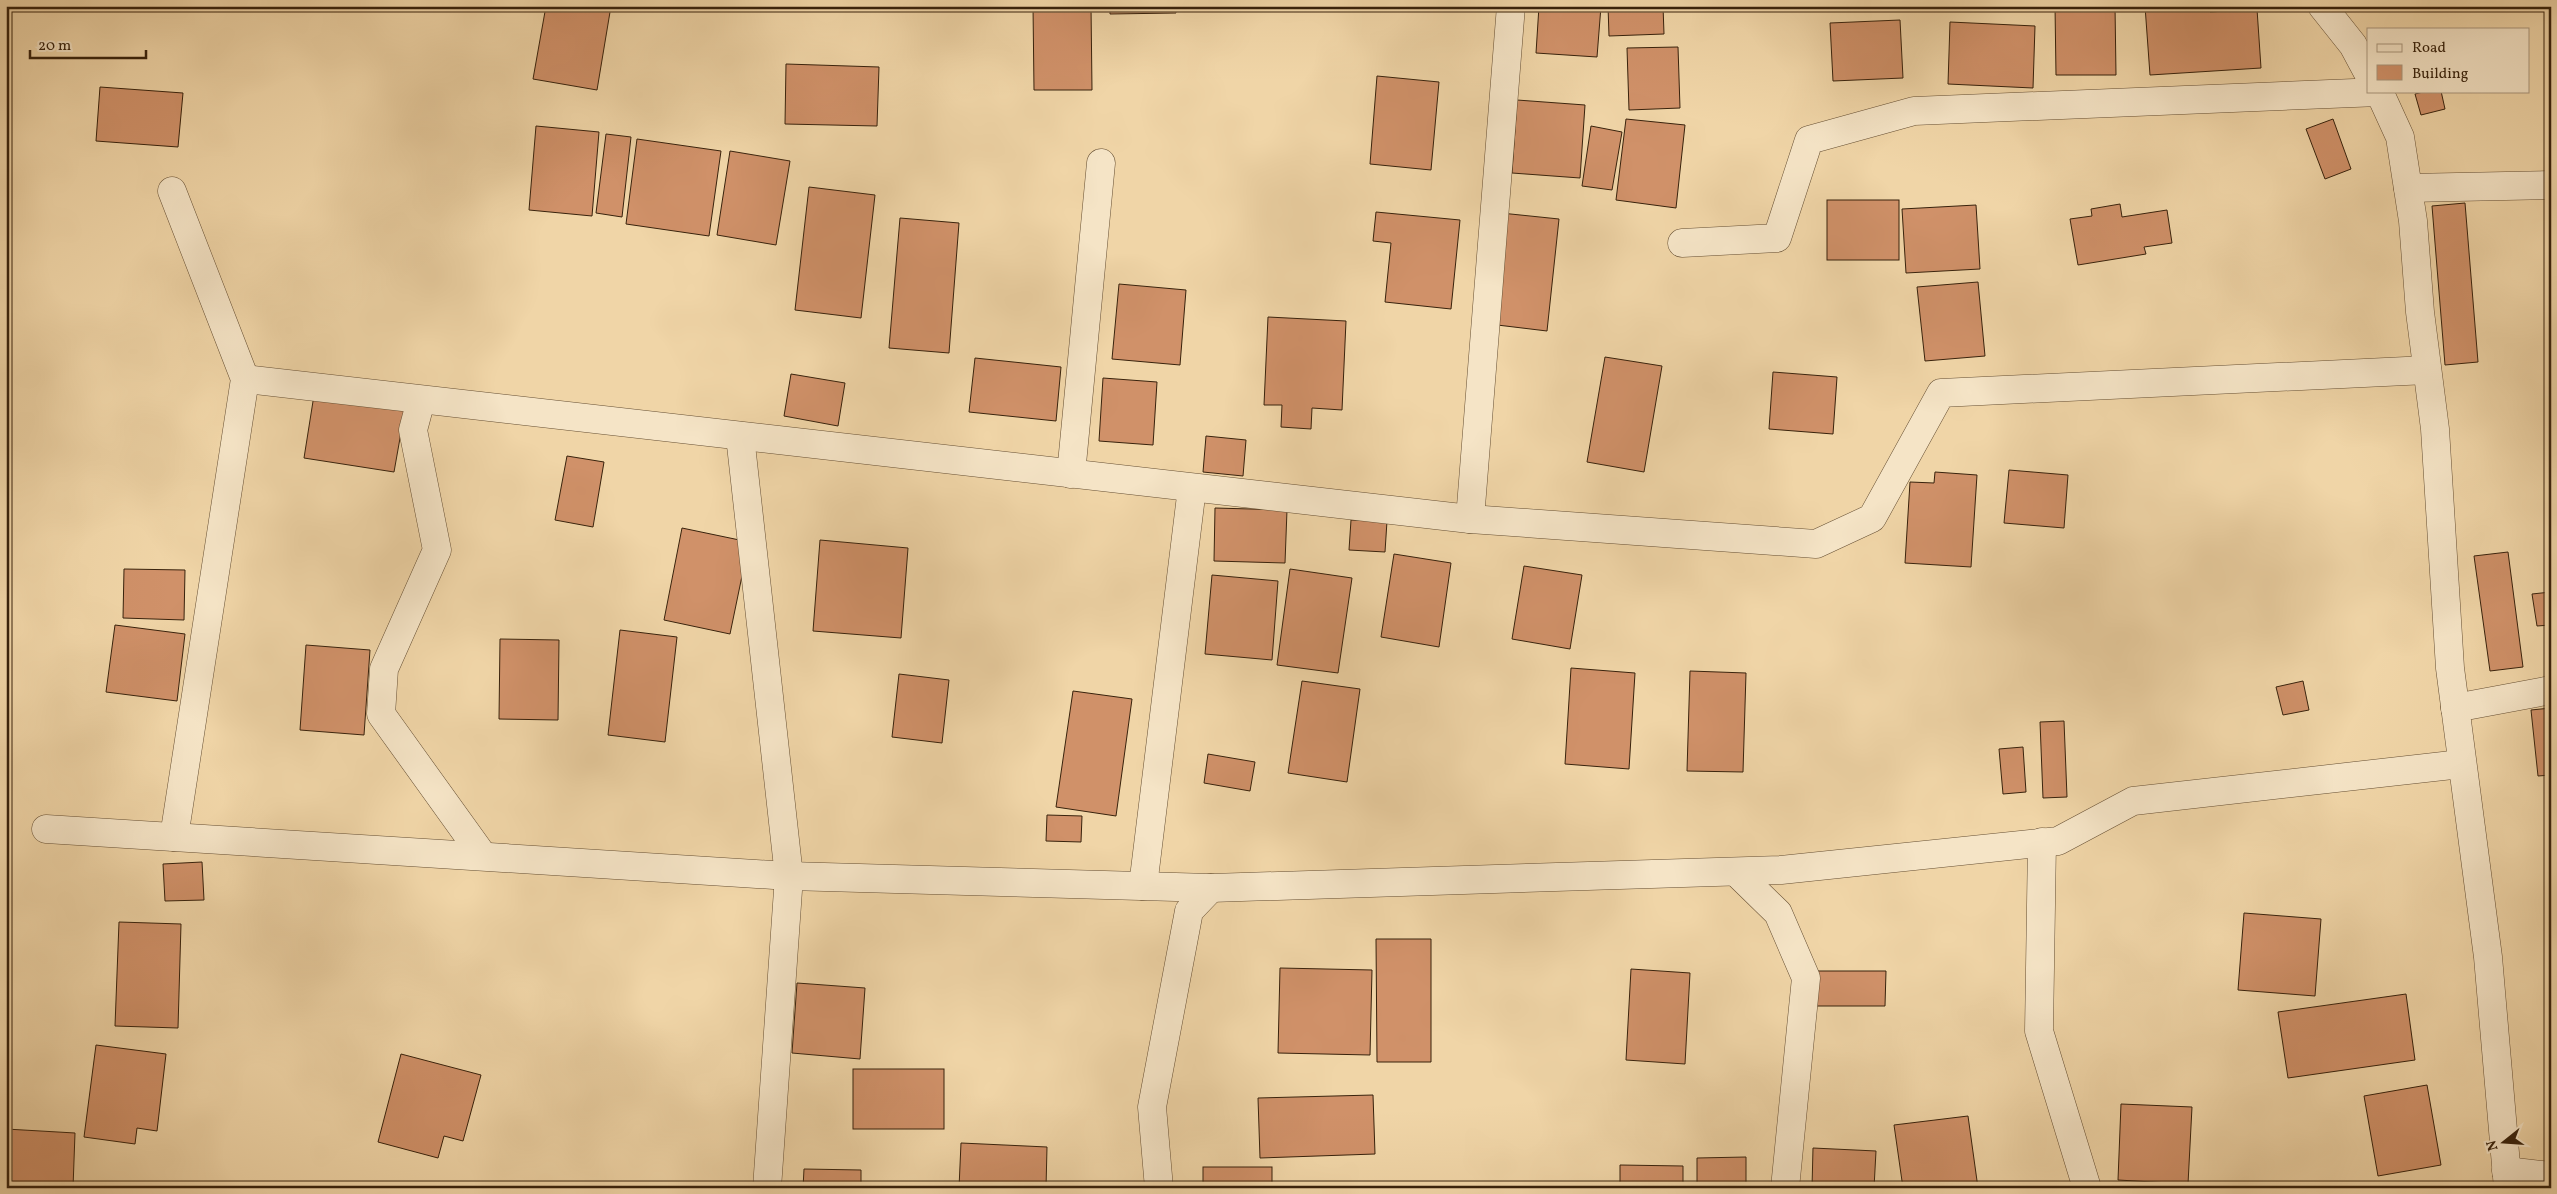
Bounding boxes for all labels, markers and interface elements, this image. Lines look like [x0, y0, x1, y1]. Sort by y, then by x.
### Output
scale bar [30, 28, 146, 60]
legend [2367, 28, 2530, 92]
text: 20 m [38, 36, 71, 57]
text: Road [2412, 38, 2446, 59]
text: Building [2412, 64, 2469, 85]
north arrow [2480, 1116, 2530, 1166]
text: N [2482, 1138, 2504, 1153]

